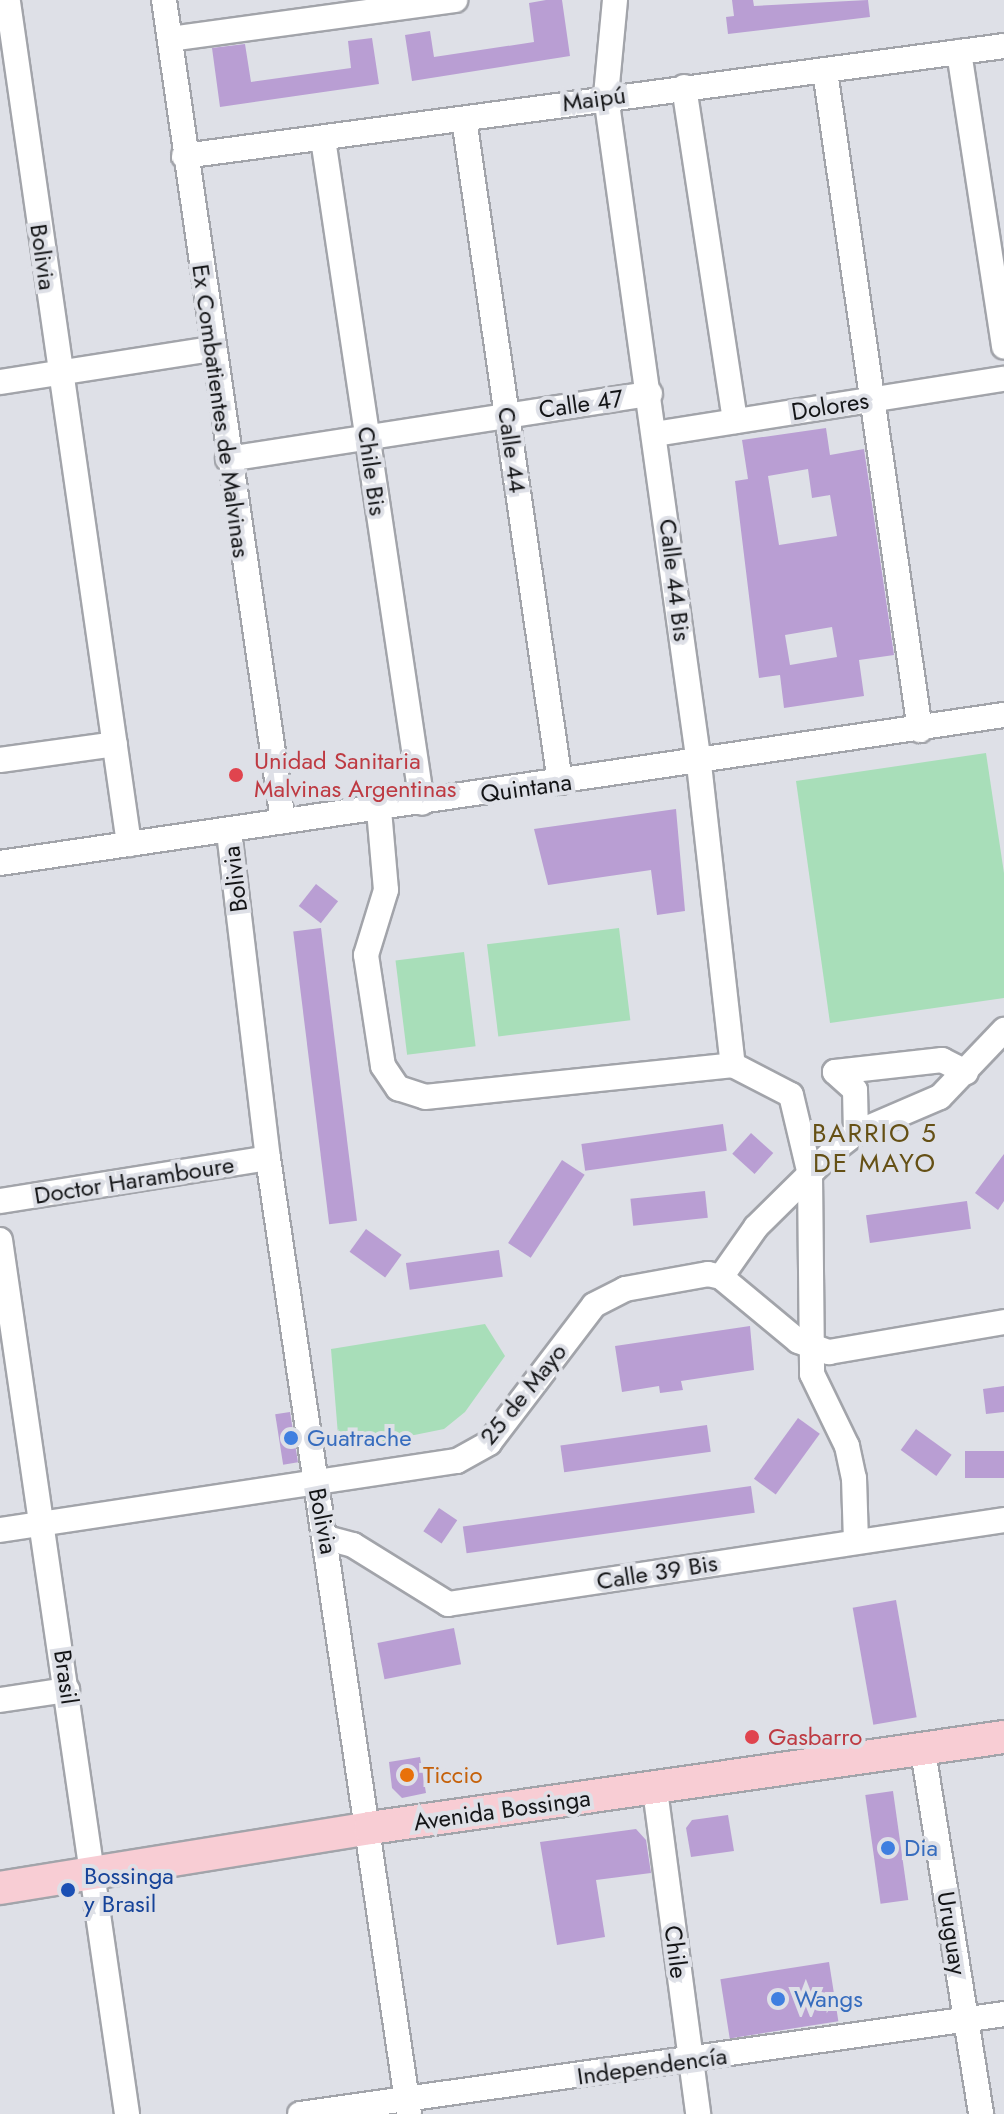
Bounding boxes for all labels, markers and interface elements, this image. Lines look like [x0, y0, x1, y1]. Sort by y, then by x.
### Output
street label: Maipú [561, 80, 627, 118]
street label: Bolivia [24, 222, 62, 292]
street label: Ex Combatientes de Malvinas [186, 262, 256, 560]
street label: Calle 47 [537, 384, 625, 424]
street label: Dolores [789, 386, 871, 426]
street label: Calle 44 [492, 405, 532, 495]
street label: Chile Bis [352, 425, 392, 517]
street label: Calle 44 Bis [653, 517, 697, 643]
place label: Unidad Sanitaria Malvinas Argentinas [254, 747, 456, 803]
marker: Unidad Sanitaria Malvinas Argentinas [225, 764, 247, 786]
street label: Quintana [479, 767, 573, 809]
street label: Bolivia [217, 844, 253, 914]
district label: BARRIO 5 DE MAYO [812, 1118, 938, 1180]
street label: Doctor Haramboure [32, 1150, 236, 1210]
street label: 25 de Mayo [473, 1338, 573, 1450]
place label: Guatrache [307, 1424, 412, 1452]
marker: Guatrache [282, 1429, 300, 1447]
street label: Bolivia [303, 1486, 343, 1556]
street label: Calle 39 Bis [594, 1548, 720, 1596]
street label: Brasil [48, 1648, 84, 1706]
place label: Gasbarro [768, 1723, 862, 1751]
marker: Gasbarro [743, 1728, 761, 1746]
place label: Ticcio [423, 1761, 483, 1789]
marker: Ticcio [398, 1766, 416, 1784]
street label: Avenida Bossinga [412, 1783, 592, 1837]
place label: Dia [904, 1834, 938, 1862]
marker: Dia [879, 1839, 897, 1857]
place label: Bossinga y Brasil [84, 1862, 174, 1918]
marker: Bossinga y Brasil [59, 1881, 77, 1899]
street label: Uruguay [931, 1889, 973, 1977]
street label: Chile [658, 1924, 694, 1980]
place label: Wangs [794, 1985, 863, 2013]
marker: Wangs [769, 1990, 787, 2008]
street label: Independencía [575, 2041, 729, 2091]

